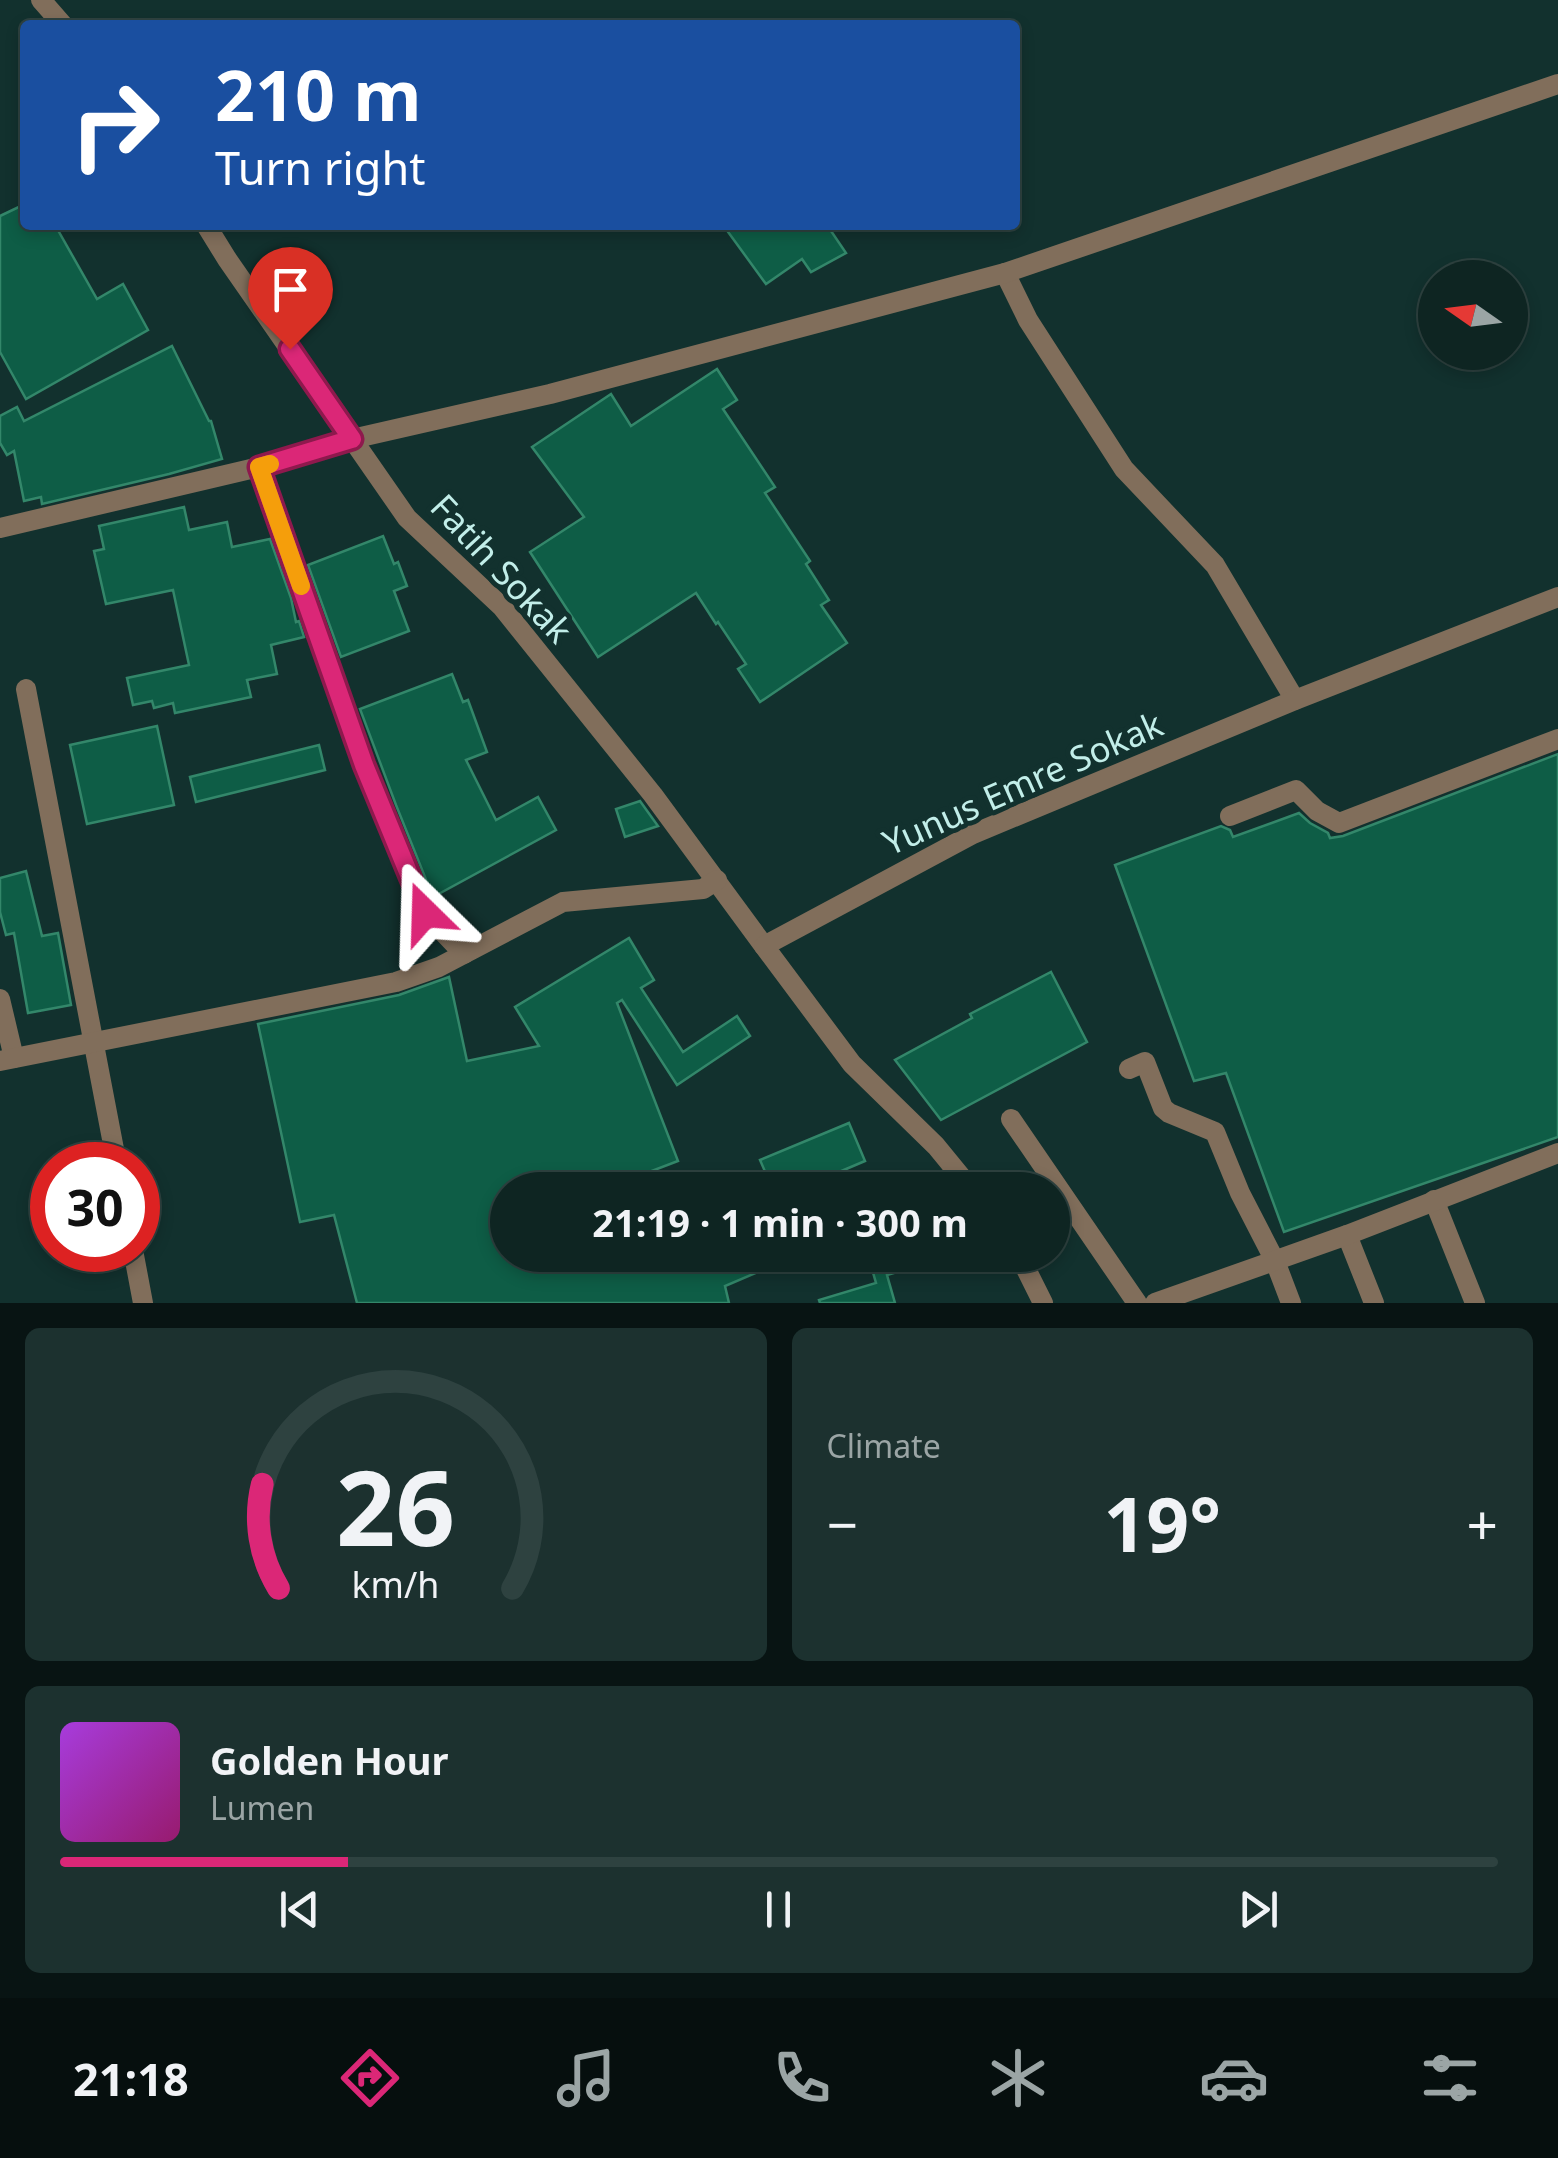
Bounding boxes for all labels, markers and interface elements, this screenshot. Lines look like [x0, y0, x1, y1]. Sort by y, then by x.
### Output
text: 210 m [215, 46, 422, 142]
icon: right [50, 60, 180, 190]
text: Turn right [215, 137, 426, 198]
pin [248, 247, 333, 350]
north arrow [1418, 260, 1528, 370]
map controls [1418, 260, 1528, 370]
icon: arrive [263, 262, 318, 317]
street label: Fatih Sokak [421, 483, 583, 653]
street label: Yunus Emre Sokak [875, 700, 1170, 865]
position arrow [373, 861, 477, 965]
speed limit sign: 30 [30, 1142, 160, 1272]
text: 21:19 · 1 min · 300 m [592, 1196, 968, 1248]
text: Climate [827, 1424, 941, 1467]
text: 26 [336, 1435, 455, 1576]
text: 19° [1103, 1472, 1221, 1574]
text: − [827, 1486, 858, 1561]
text: + [1467, 1486, 1498, 1561]
text: km/h [352, 1560, 440, 1608]
text: Golden Hour [210, 1734, 448, 1786]
text: Lumen [210, 1786, 314, 1829]
icon: previous [272, 1882, 327, 1937]
icon: pause [751, 1882, 806, 1937]
icon: next [1231, 1882, 1286, 1937]
icon: directions [335, 2043, 405, 2113]
icon: music [551, 2043, 621, 2113]
icon: phone [767, 2043, 837, 2113]
icon: climate [983, 2043, 1053, 2113]
icon: car [1199, 2043, 1269, 2113]
icon: filters [1415, 2043, 1485, 2113]
text: 21:18 [73, 2048, 189, 2109]

